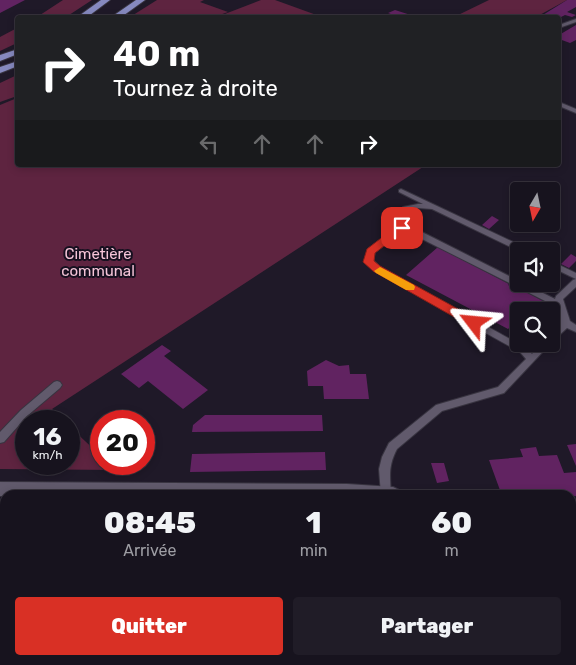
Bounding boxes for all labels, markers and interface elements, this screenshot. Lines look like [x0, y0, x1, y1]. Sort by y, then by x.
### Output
text: 40 m [113, 33, 200, 75]
icon: right [30, 35, 95, 100]
text: Tournez à droite [113, 75, 278, 102]
icon: left [195, 130, 223, 158]
icon: ahead [248, 130, 276, 158]
icon: ahead [301, 130, 329, 158]
icon: right [354, 130, 382, 158]
north arrow [510, 182, 560, 232]
map controls [510, 182, 560, 352]
pin [381, 207, 423, 249]
icon: arrive [388, 214, 416, 242]
button: sound [510, 242, 560, 292]
park label: Cimetière communal [61, 245, 135, 280]
position arrow [447, 296, 499, 348]
button: search [510, 302, 560, 352]
speed limit sign: 20 [90, 410, 155, 475]
text: 16 [33, 422, 62, 451]
text: km/h [33, 448, 62, 462]
text: 08:45 [104, 505, 196, 541]
text: 1 [306, 505, 321, 541]
text: 60 [431, 505, 472, 541]
text: Arrivée [123, 541, 176, 560]
text: min [300, 541, 327, 560]
text: m [445, 541, 459, 560]
button: Quitter [15, 597, 283, 655]
button: Partager [293, 597, 561, 655]

